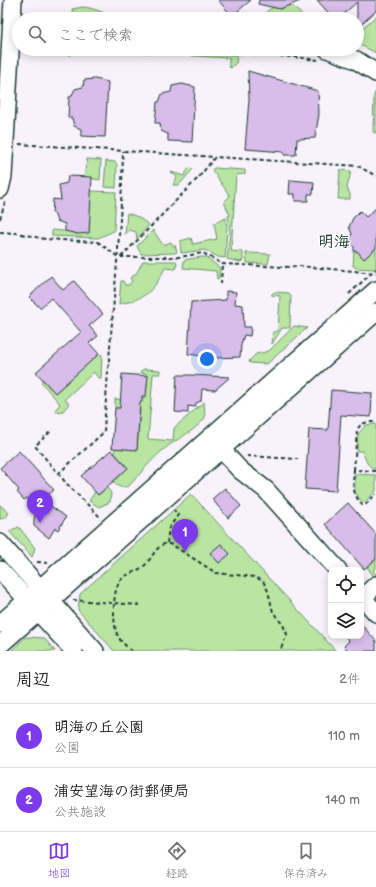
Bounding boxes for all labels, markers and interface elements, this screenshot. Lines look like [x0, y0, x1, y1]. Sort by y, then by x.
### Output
search box [12, 12, 364, 56]
icon: search [26, 23, 48, 45]
text: ここで検索 [58, 26, 133, 45]
district label: 明海 [318, 233, 350, 252]
your location [197, 349, 217, 369]
pin: 2 [27, 490, 53, 523]
pin: 1 [172, 519, 198, 552]
map controls [328, 567, 364, 639]
button: locate [328, 567, 364, 603]
button: layers [328, 603, 364, 639]
text: 周辺 [16, 670, 50, 690]
text: 2件 [339, 671, 360, 687]
text: 明海の丘公園 [54, 718, 144, 737]
text: 1 [26, 728, 32, 744]
text: 110 m [328, 728, 360, 744]
text: 公園 [54, 740, 80, 756]
text: 浦安望海の街郵便局 [54, 782, 189, 801]
text: 2 [25, 792, 33, 808]
text: 140 m [325, 792, 360, 808]
text: 公共施設 [54, 804, 106, 820]
tab: 地図 [48, 840, 70, 880]
tab: 経路 [166, 840, 188, 880]
tab: 保存済み [284, 840, 328, 880]

